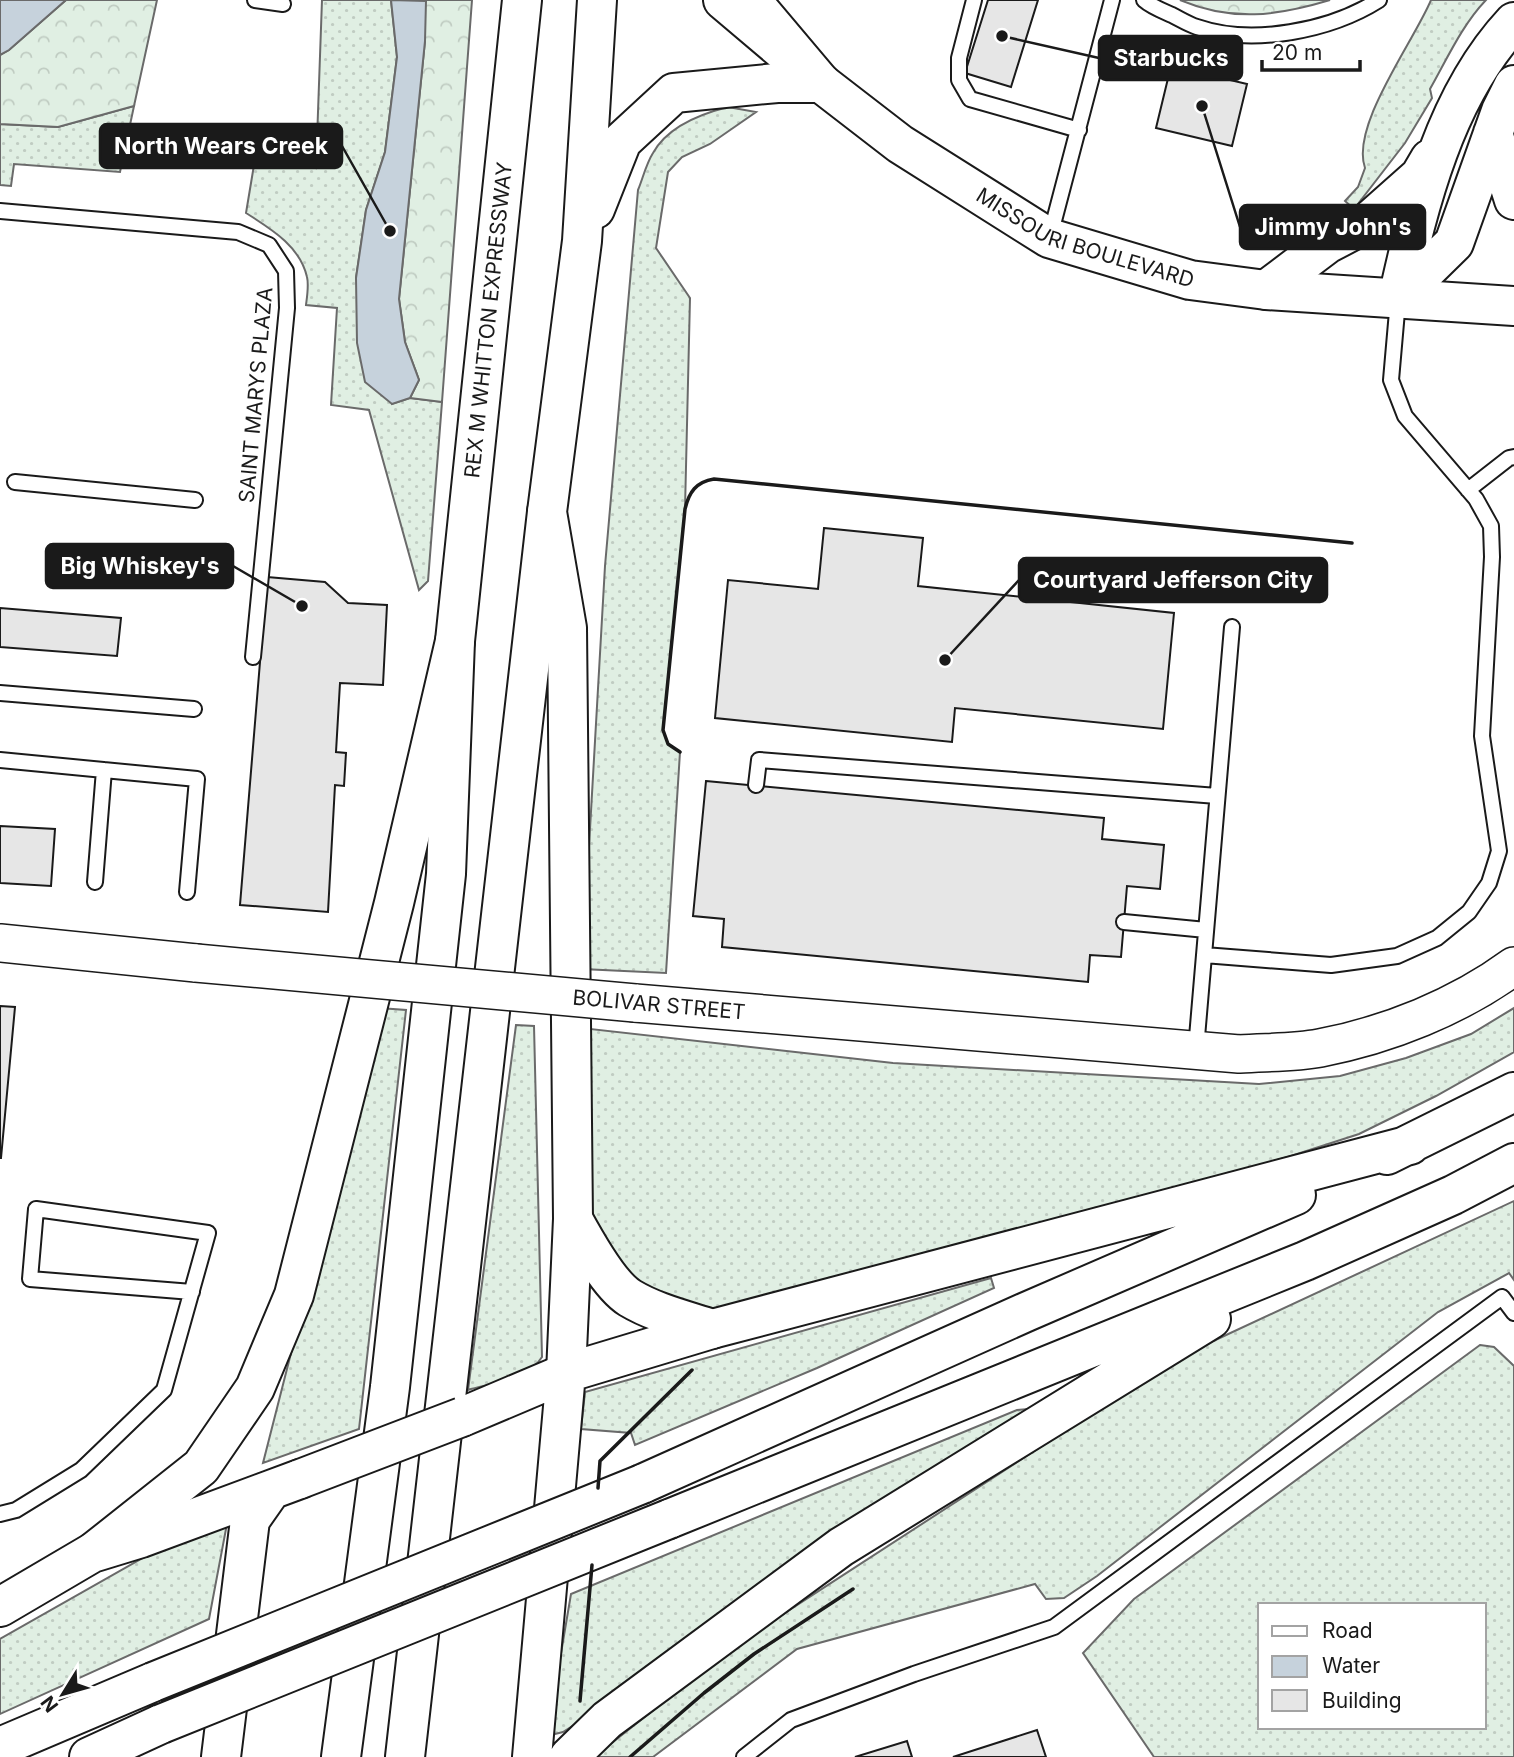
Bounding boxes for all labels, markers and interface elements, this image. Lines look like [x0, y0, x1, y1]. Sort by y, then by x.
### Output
scale bar [1262, 28, 1360, 72]
callout: Starbucks [1099, 36, 1242, 80]
text: 20 m [1272, 40, 1322, 65]
text: Starbucks [1113, 44, 1229, 72]
callout: North Wears Creek [100, 124, 342, 168]
text: North Wears Creek [114, 132, 329, 160]
street label: REX M WHITTON EXPRESSWAY [459, 161, 517, 479]
street label: MISSOURI BOULEVARD [972, 182, 1197, 293]
callout: Jimmy John's [1240, 205, 1425, 249]
text: Jimmy John's [1255, 213, 1411, 241]
street label: SAINT MARYS PLAZA [234, 286, 277, 504]
callout: Big Whiskey's [46, 544, 233, 588]
text: Big Whiskey's [60, 552, 220, 580]
callout: Courtyard Jefferson City [1019, 558, 1327, 602]
text: Courtyard Jefferson City [1033, 566, 1313, 594]
street label: BOLIVAR STREET [571, 984, 747, 1025]
legend [1258, 1603, 1486, 1729]
text: Road [1322, 1618, 1373, 1643]
text: Water [1322, 1653, 1380, 1678]
north arrow [28, 1659, 98, 1729]
text: Building [1322, 1688, 1402, 1713]
text: N [36, 1691, 63, 1717]

